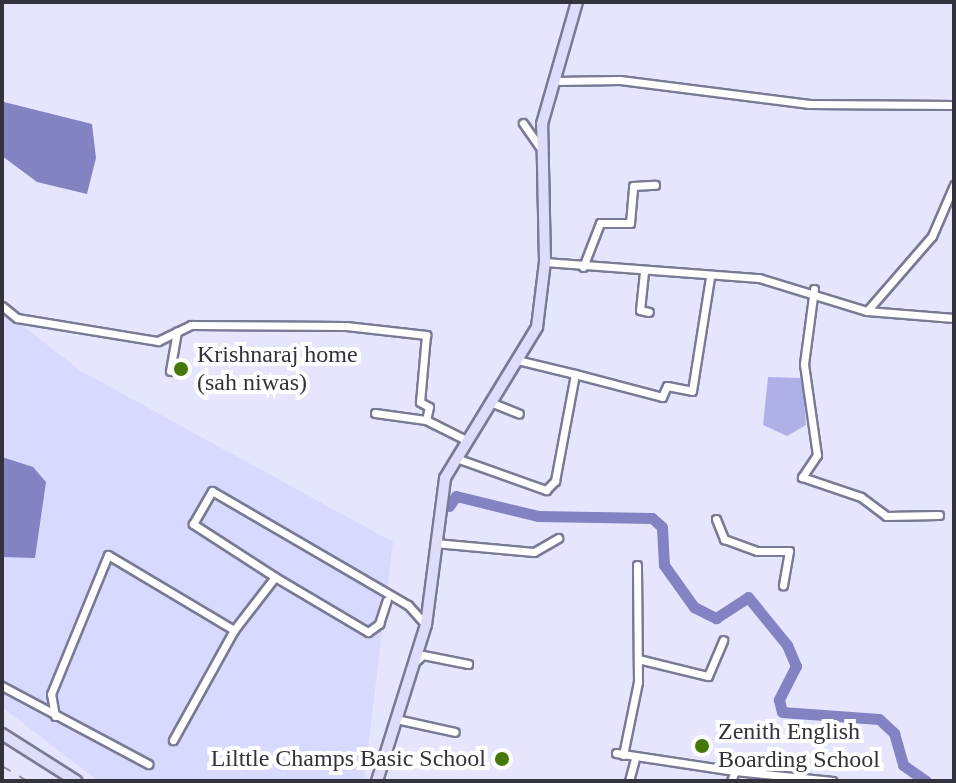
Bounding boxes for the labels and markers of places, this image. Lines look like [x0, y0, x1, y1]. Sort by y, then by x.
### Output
place label: Krishnaraj home (sah niwas) [197, 341, 358, 397]
marker: Krishnaraj home (sah niwas) [172, 360, 190, 378]
place label: Zenith English Boarding School [718, 718, 880, 774]
marker: Zenith English Boarding School [693, 737, 711, 755]
place label: Lilttle Champs Basic School [211, 745, 486, 773]
marker: Lilttle Champs Basic School [493, 750, 511, 768]

